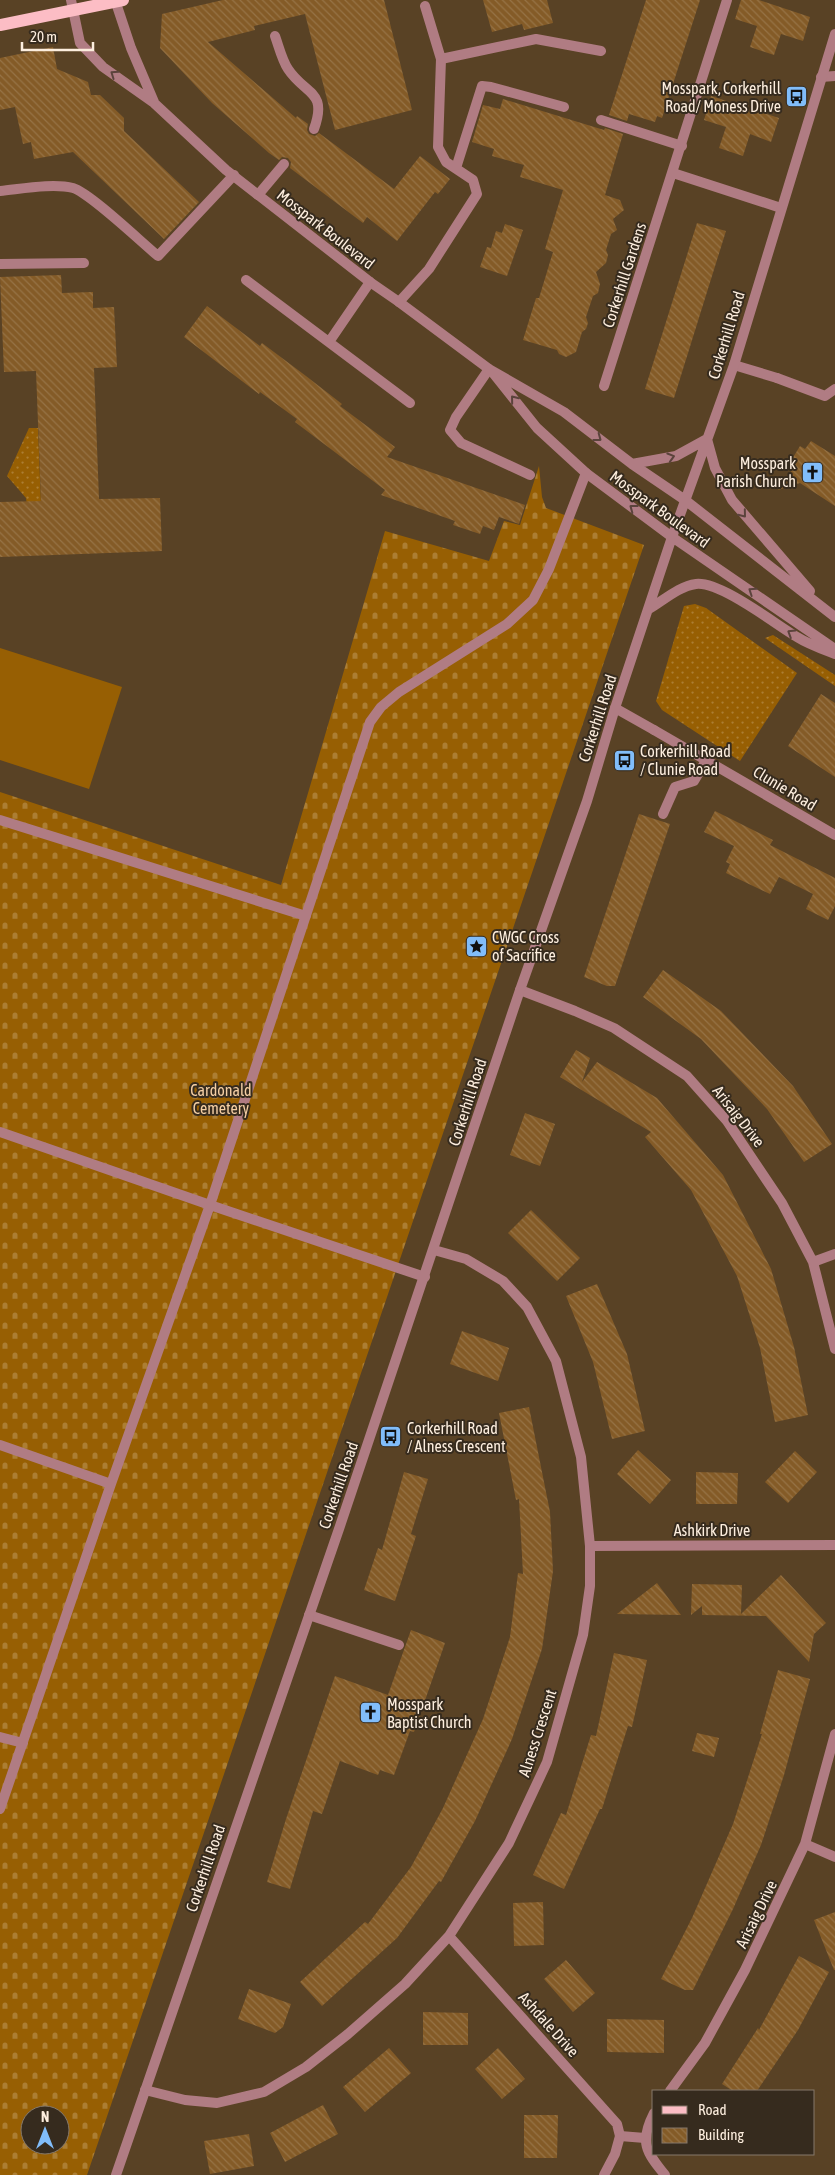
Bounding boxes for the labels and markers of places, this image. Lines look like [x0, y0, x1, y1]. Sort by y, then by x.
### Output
place label: Mosspark, Corkerhill Road/ Moness Drive [662, 79, 782, 115]
bus stop icon: Mosspark, Corkerhill Road/ Moness Drive [785, 85, 809, 109]
place label: Mosspark Parish Church [716, 454, 796, 490]
church icon: Mosspark Parish Church [800, 460, 824, 484]
place label: Corkerhill Road / Clunie Road [640, 742, 731, 778]
bus stop icon: Corkerhill Road / Clunie Road [612, 748, 636, 772]
place label: CWGC Cross of Sacrifice [492, 928, 560, 964]
place icon: CWGC Cross of Sacrifice [464, 934, 488, 958]
place label: Corkerhill Road / Alness Crescent [407, 1419, 506, 1455]
bus stop icon: Corkerhill Road / Alness Crescent [379, 1425, 403, 1449]
place label: Mosspark Baptist Church [387, 1695, 471, 1732]
church icon: Mosspark Baptist Church [359, 1701, 383, 1725]

